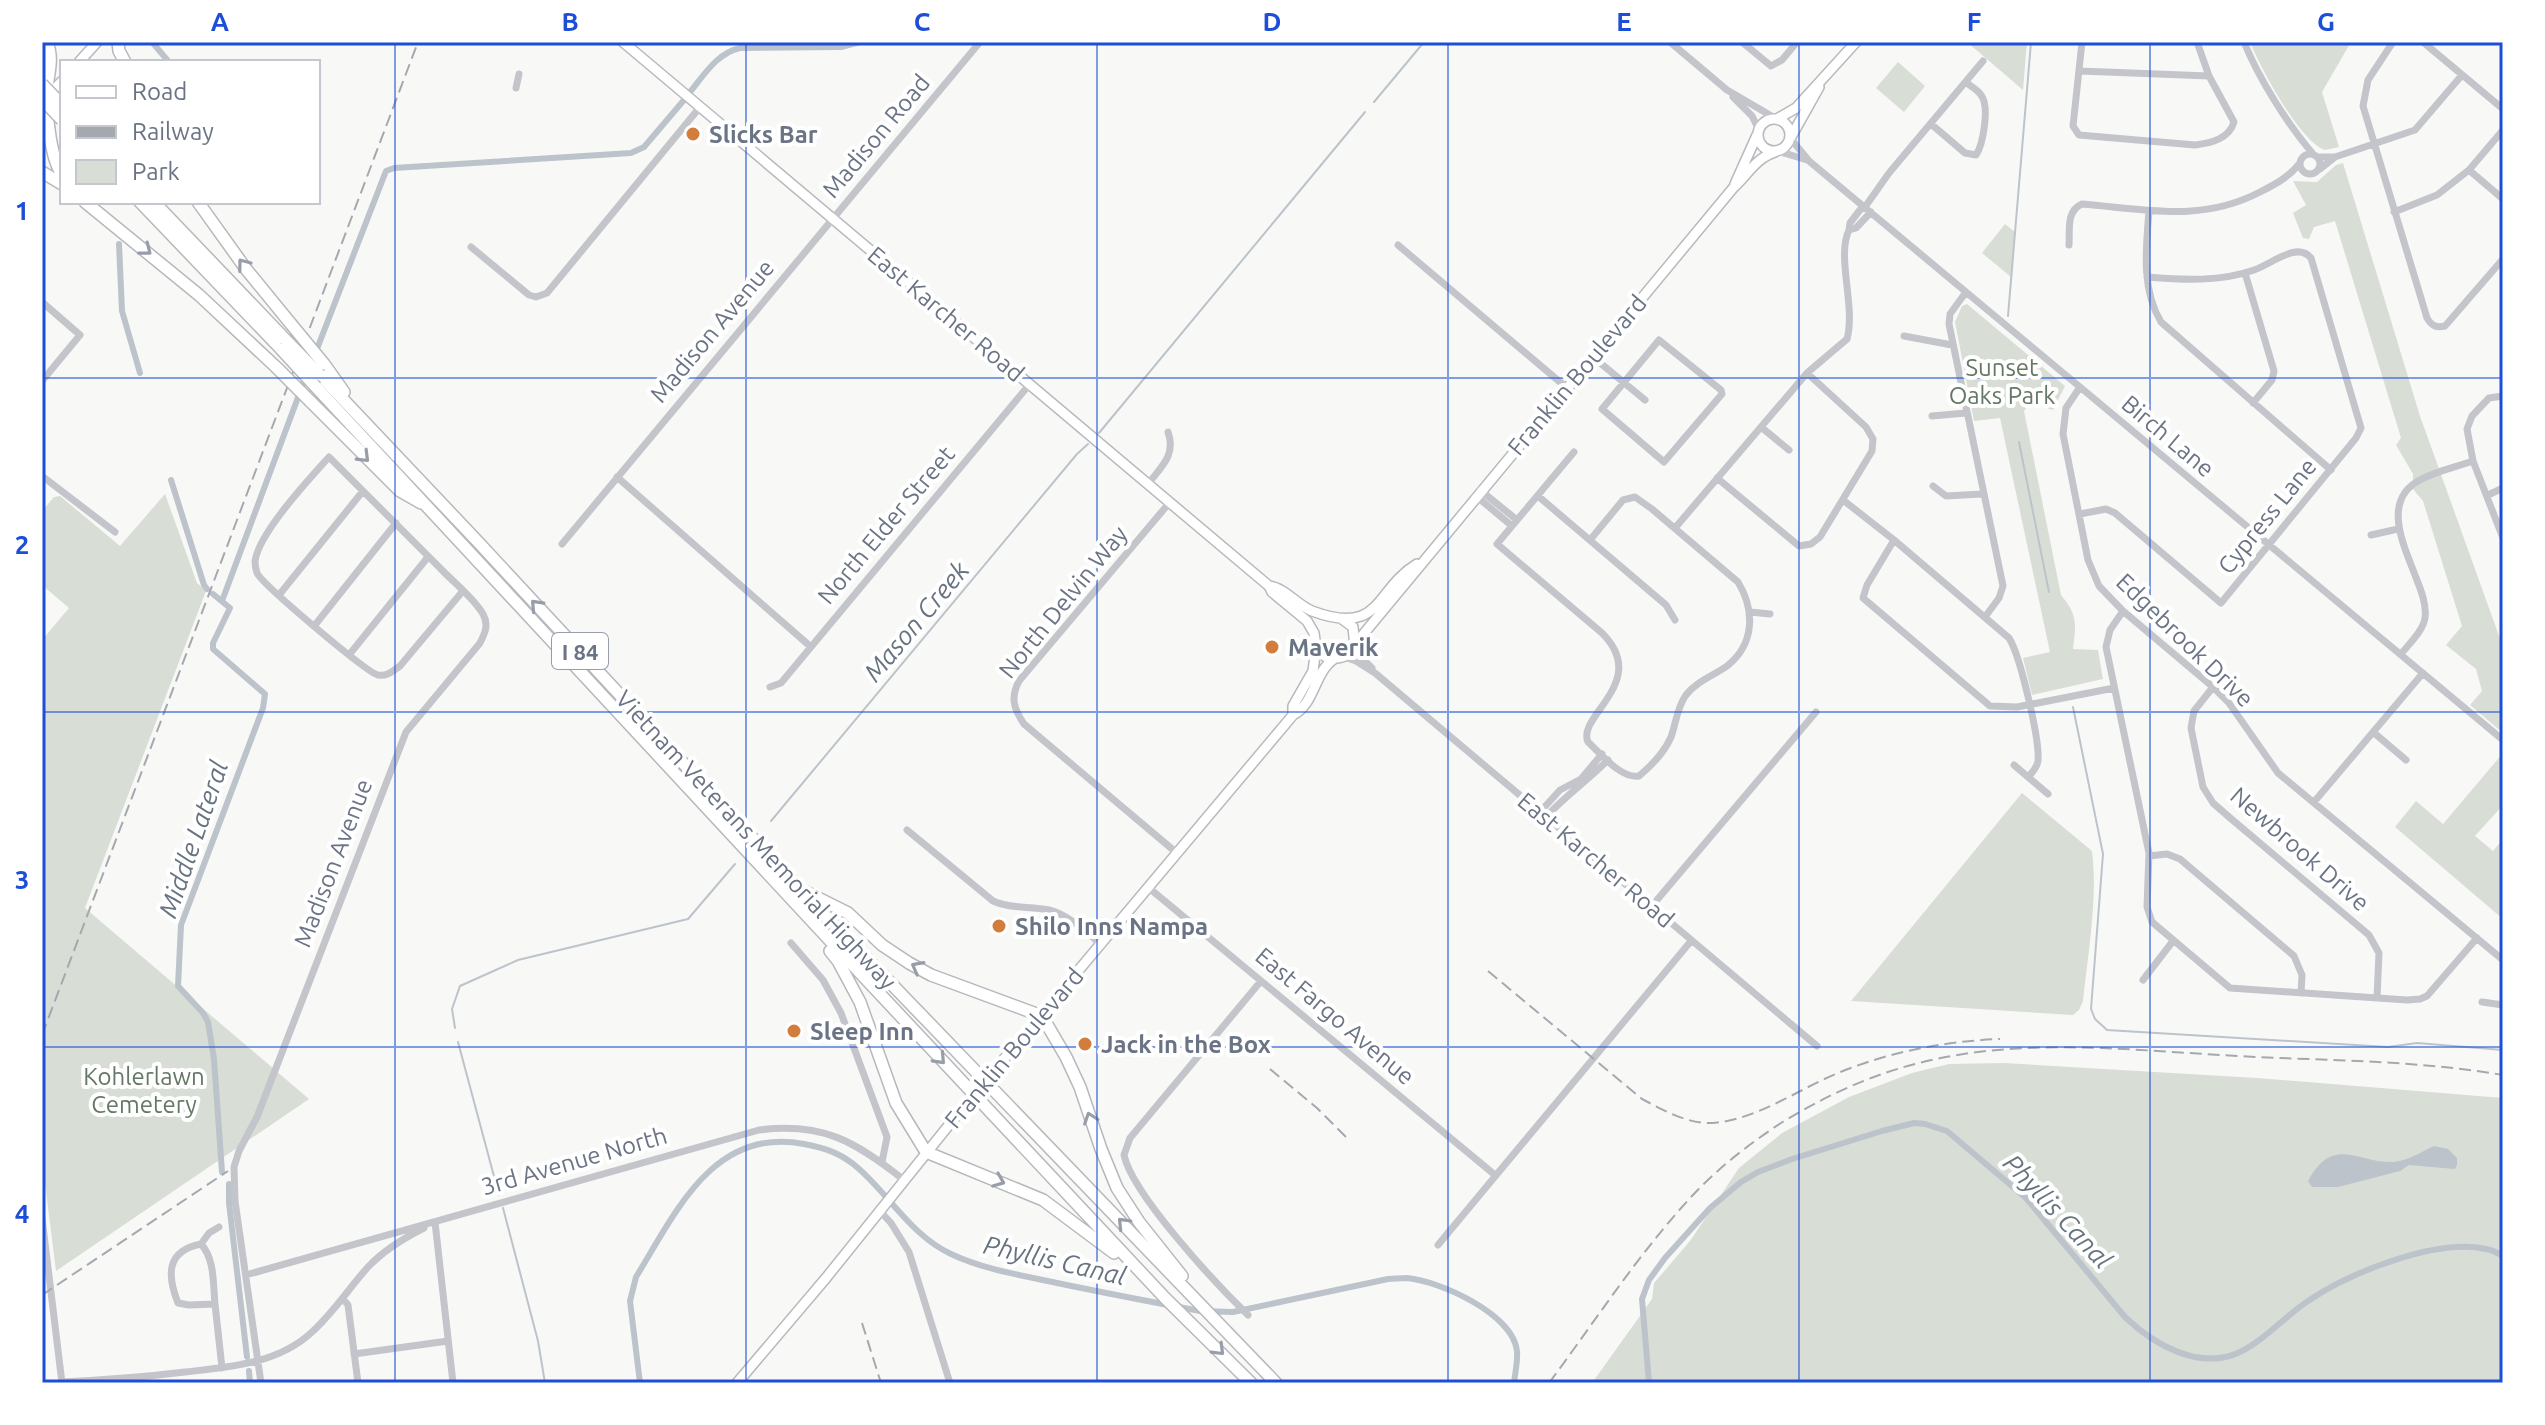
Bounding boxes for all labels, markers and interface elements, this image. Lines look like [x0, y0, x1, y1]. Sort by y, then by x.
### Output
text: A [211, 7, 230, 36]
text: B [561, 7, 579, 36]
text: C [914, 7, 931, 36]
text: D [1263, 7, 1281, 36]
text: E [1616, 7, 1632, 36]
text: F [1967, 7, 1981, 36]
text: G [2317, 7, 2335, 36]
legend [60, 60, 320, 204]
street label: Madison Road [817, 69, 935, 203]
text: Road [132, 78, 187, 105]
text: Railway [132, 118, 214, 145]
place label: Slicks Bar [709, 121, 818, 148]
marker: Slicks Bar [684, 125, 702, 143]
text: Park [132, 158, 180, 185]
text: 1 [15, 196, 29, 225]
one-way arrow [137, 240, 152, 254]
street label: East Karcher Road [863, 241, 1029, 387]
street label: Madison Avenue [645, 254, 779, 408]
one-way arrow [238, 258, 252, 273]
street label: Franklin Boulevard [1502, 290, 1652, 460]
park label: Sunset Oaks Park [1949, 354, 2055, 409]
street label: Birch Lane [2116, 390, 2220, 482]
street label: North Elder Street [812, 440, 960, 609]
one-way arrow [355, 448, 369, 462]
street label: Cypress Lane [2212, 453, 2322, 579]
street label: North Delvin Way [993, 520, 1133, 683]
text: 2 [15, 530, 29, 559]
water label: Mason Creek [858, 555, 975, 687]
street label: Edgebrook Drive [2111, 568, 2259, 712]
one-way arrow [532, 599, 546, 614]
road number: I 84 [552, 633, 608, 669]
place label: Maverik [1288, 634, 1379, 661]
marker: Maverik [1263, 638, 1281, 656]
street label: Vietnam Veterans Memorial Highway [610, 685, 902, 995]
water label: Middle Lateral [153, 757, 233, 921]
street label: Madison Avenue [289, 775, 377, 951]
street label: Newbrook Drive [2225, 782, 2375, 916]
street label: East Karcher Road [1513, 787, 1679, 933]
text: 3 [15, 865, 29, 894]
place label: Shilo Inns Nampa [1015, 913, 1208, 940]
marker: Shilo Inns Nampa [990, 917, 1008, 935]
street label: East Fargo Avenue [1250, 942, 1420, 1090]
one-way arrow [911, 962, 925, 977]
street label: Franklin Boulevard [939, 963, 1089, 1133]
place label: Sleep Inn [810, 1018, 914, 1045]
marker: Sleep Inn [785, 1022, 803, 1040]
place label: Jack in the Box [1101, 1031, 1271, 1058]
marker: Jack in the Box [1076, 1035, 1094, 1053]
one-way arrow [930, 1049, 944, 1064]
park label: Kohlerlawn Cemetery [83, 1063, 205, 1118]
one-way arrow [1084, 1112, 1100, 1126]
street label: 3rd Avenue North [478, 1122, 670, 1200]
water label: Phyllis Canal [1998, 1148, 2118, 1274]
one-way arrow [991, 1171, 1005, 1187]
text: 4 [15, 1199, 29, 1228]
one-way arrow [1118, 1218, 1132, 1233]
water label: Phyllis Canal [981, 1230, 1129, 1290]
one-way arrow [1210, 1341, 1224, 1356]

